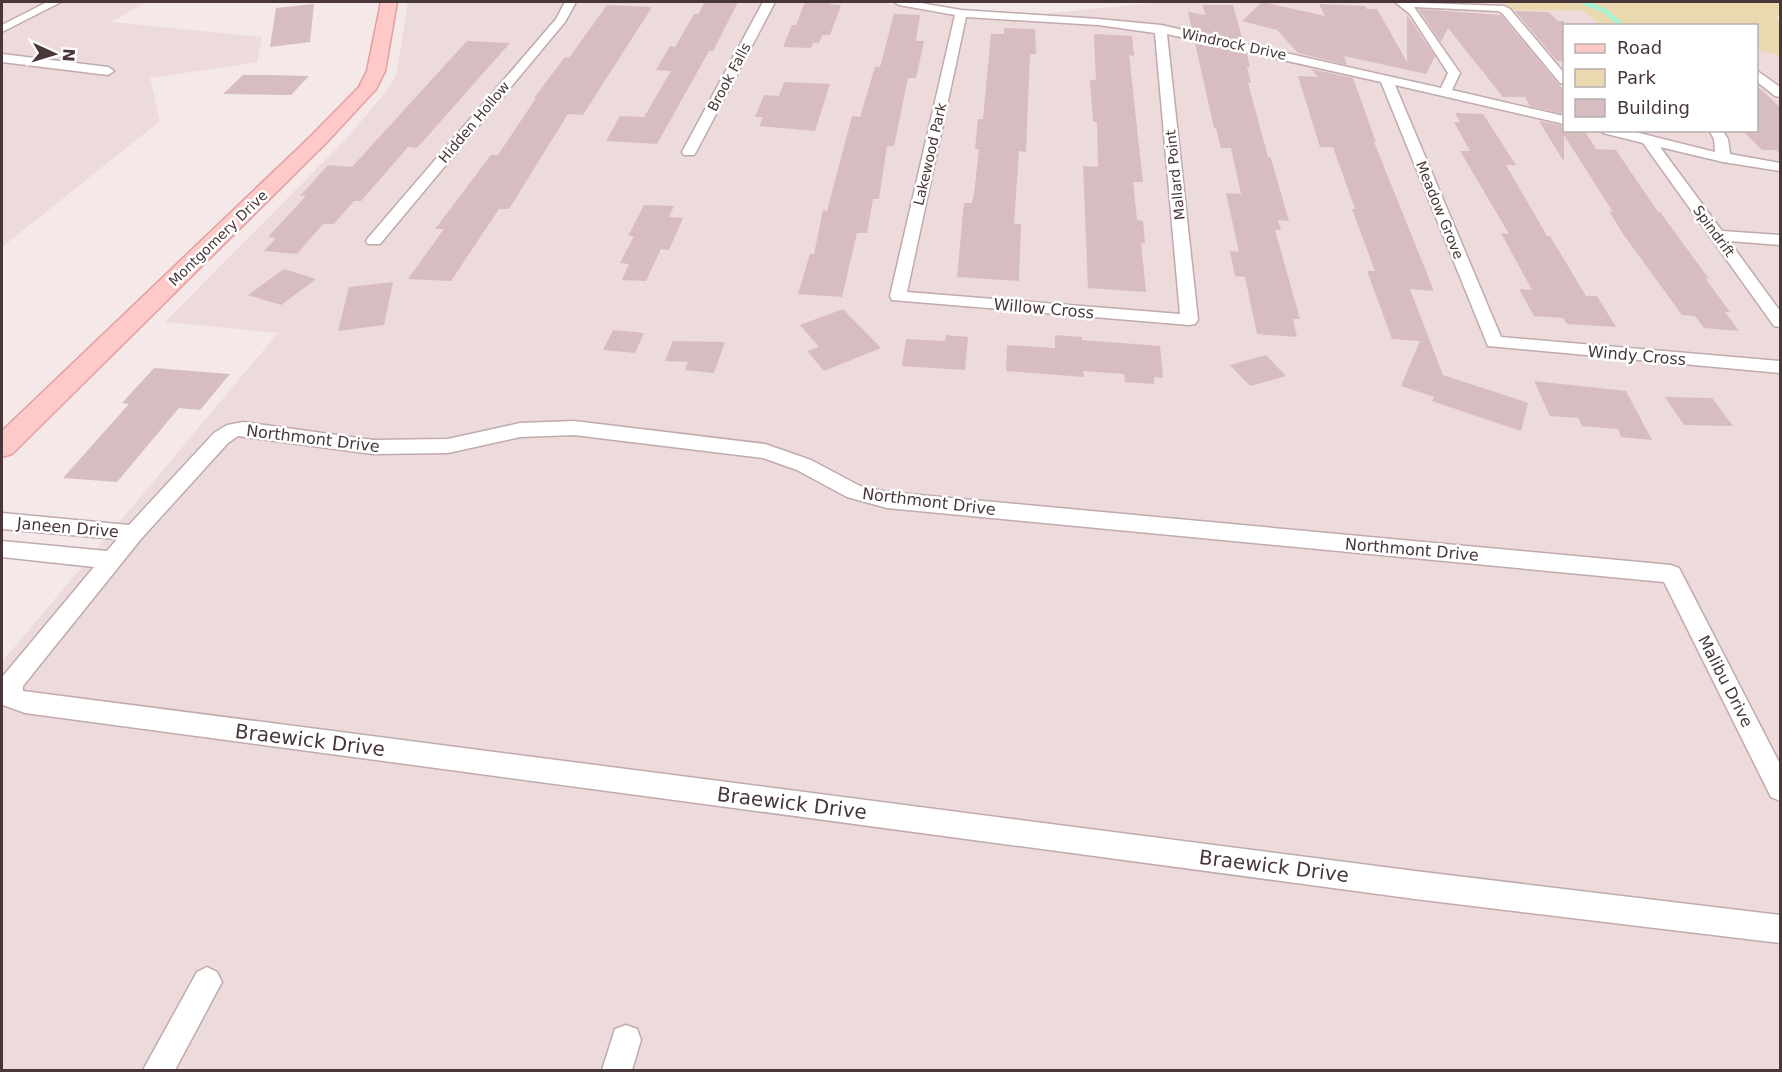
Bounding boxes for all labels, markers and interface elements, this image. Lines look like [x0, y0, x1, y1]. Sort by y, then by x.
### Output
north arrow [24, 24, 84, 84]
legend [1563, 24, 1758, 132]
street label: Windrock Drive [1180, 25, 1288, 63]
text: Road [1617, 37, 1662, 58]
street label: Brook Falls [704, 40, 754, 114]
text: N [59, 48, 78, 62]
text: Park [1617, 67, 1656, 88]
street label: Hidden Hollow [435, 78, 513, 166]
text: Building [1617, 97, 1690, 118]
street label: Lakewood Park [910, 100, 950, 207]
street label: Mallard Point [1162, 129, 1188, 221]
street label: Meadow Grove [1413, 159, 1467, 261]
street label: Montgomery Drive [165, 187, 271, 289]
street label: Spindrift [1690, 202, 1738, 260]
street label: Willow Cross [993, 295, 1095, 322]
street label: Windy Cross [1587, 342, 1687, 369]
street label: Northmont Drive [245, 421, 381, 456]
street label: Northmont Drive [861, 484, 997, 519]
street label: Janeen Drive [15, 513, 120, 541]
street label: Northmont Drive [1344, 534, 1480, 565]
street label: Malibu Drive [1694, 632, 1757, 730]
street label: Braewick Drive [234, 719, 386, 761]
street label: Braewick Drive [716, 782, 868, 824]
street label: Braewick Drive [1198, 845, 1350, 887]

